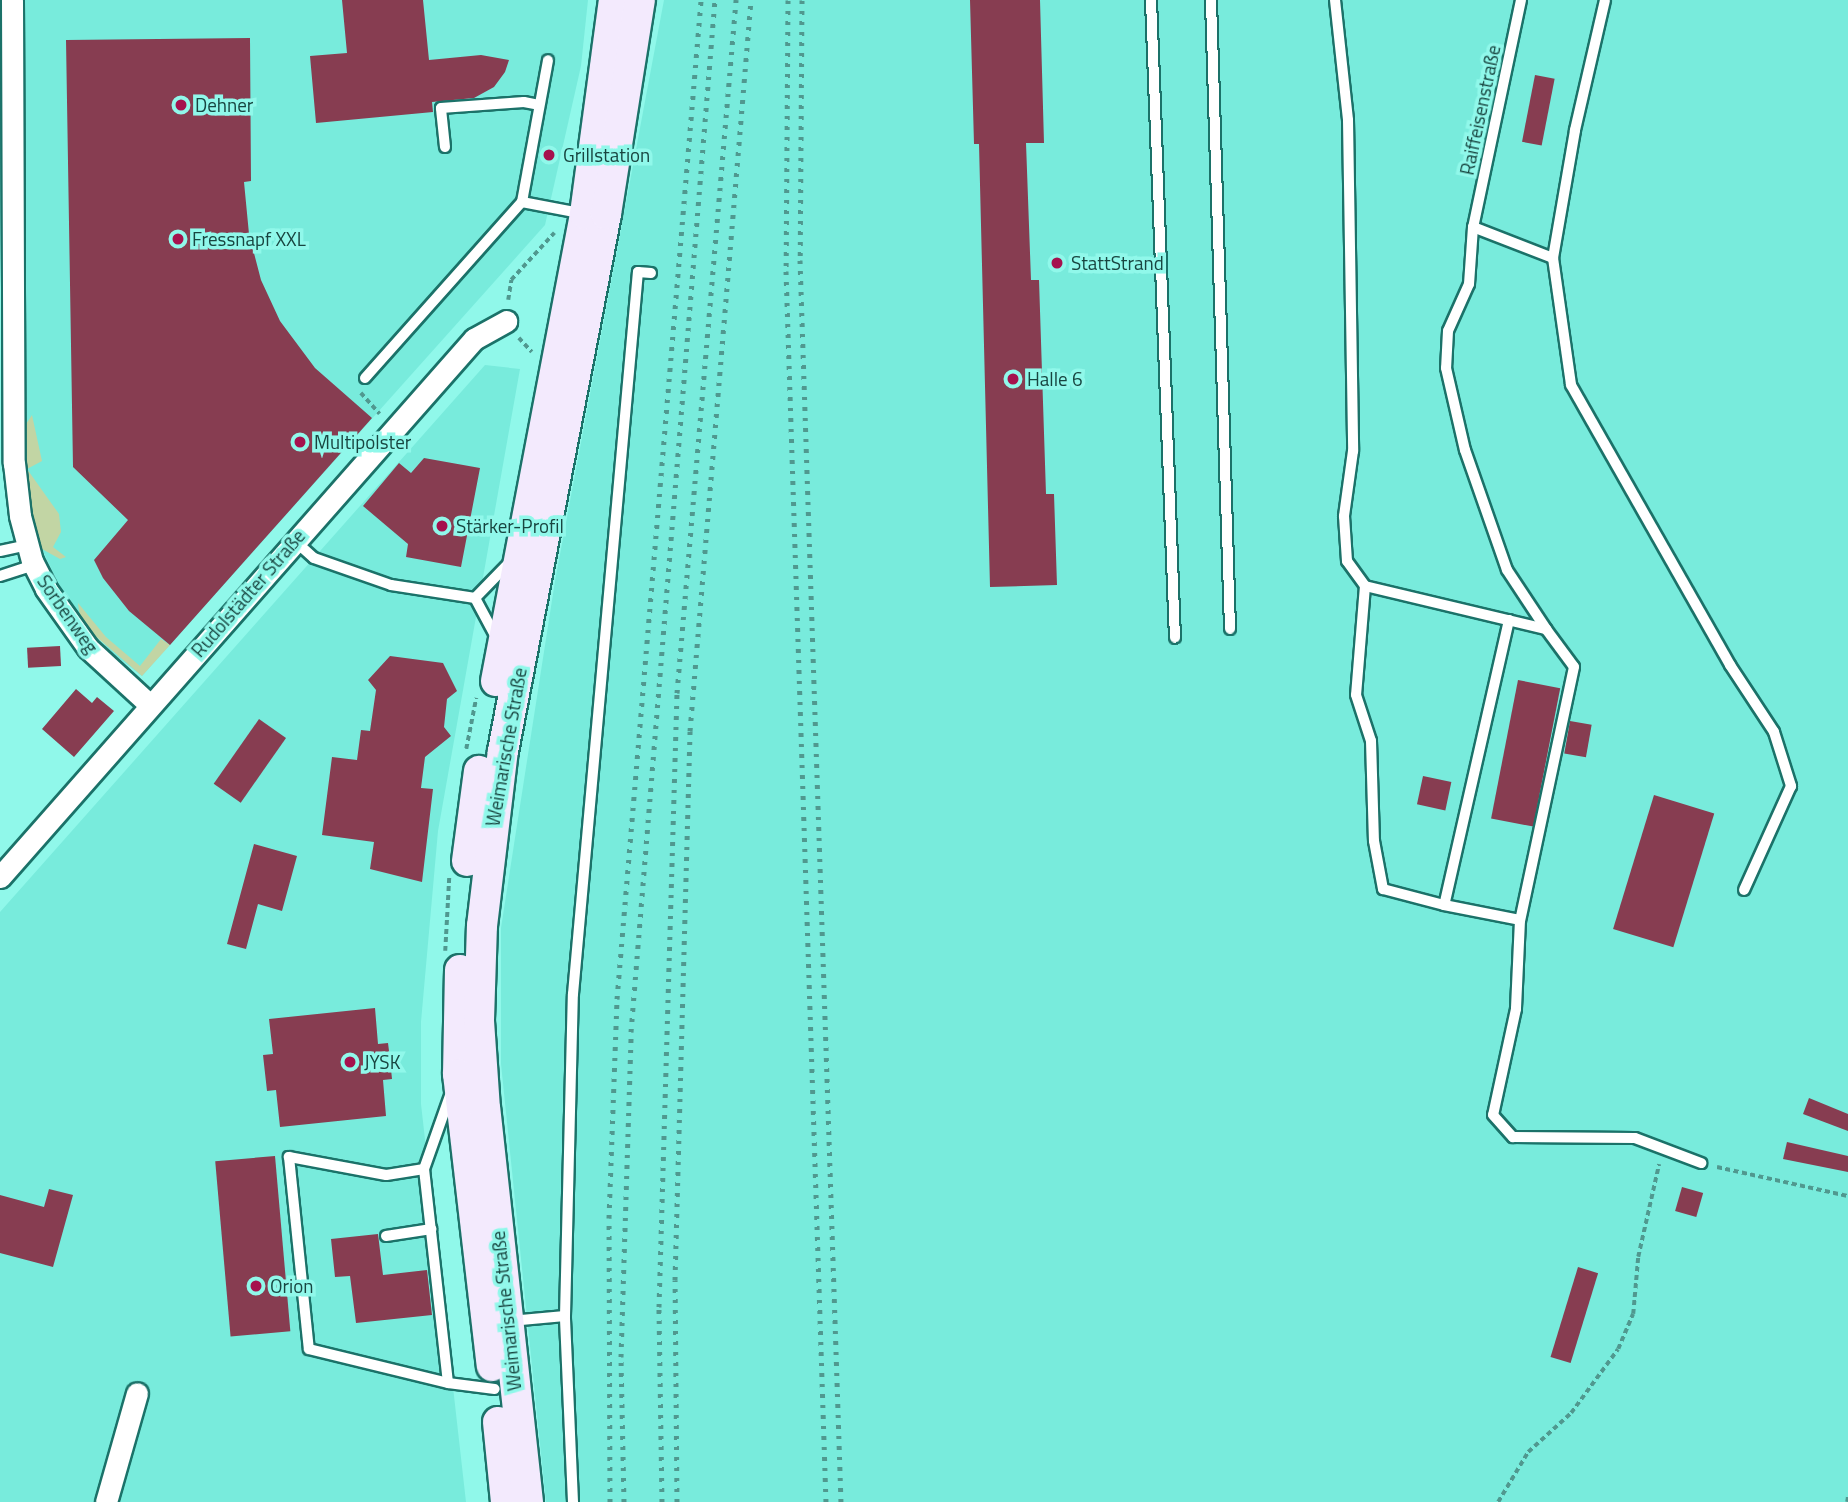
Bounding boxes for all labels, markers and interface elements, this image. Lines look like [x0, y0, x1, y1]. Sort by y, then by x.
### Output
street label: Raiffeisenstraße [1455, 43, 1505, 177]
place label: Dehner [195, 94, 253, 116]
marker: Dehner [173, 97, 189, 113]
place label: Grillstation [563, 144, 650, 166]
marker: Grillstation [541, 147, 557, 163]
place label: Fressnapf XXL [192, 228, 306, 250]
marker: Fressnapf XXL [170, 231, 186, 247]
place label: StattStrand [1071, 252, 1164, 274]
marker: StattStrand [1049, 255, 1065, 271]
place label: Halle 6 [1027, 368, 1083, 390]
marker: Halle 6 [1005, 371, 1021, 387]
place label: Multipolster [314, 431, 411, 453]
marker: Multipolster [292, 434, 308, 450]
place label: Stärker-Profil [456, 515, 564, 537]
marker: Stärker-Profil [434, 518, 450, 534]
street label: Rudolstädter Straße [186, 525, 310, 661]
street label: Sorbenweg [33, 570, 103, 658]
street label: Weimarische Straße [481, 666, 531, 828]
place label: JYSK [364, 1051, 400, 1073]
marker: JYSK [342, 1054, 358, 1070]
street label: Weimarische Straße [486, 1230, 526, 1392]
place label: Orion [270, 1275, 314, 1297]
marker: Orion [248, 1278, 264, 1294]

